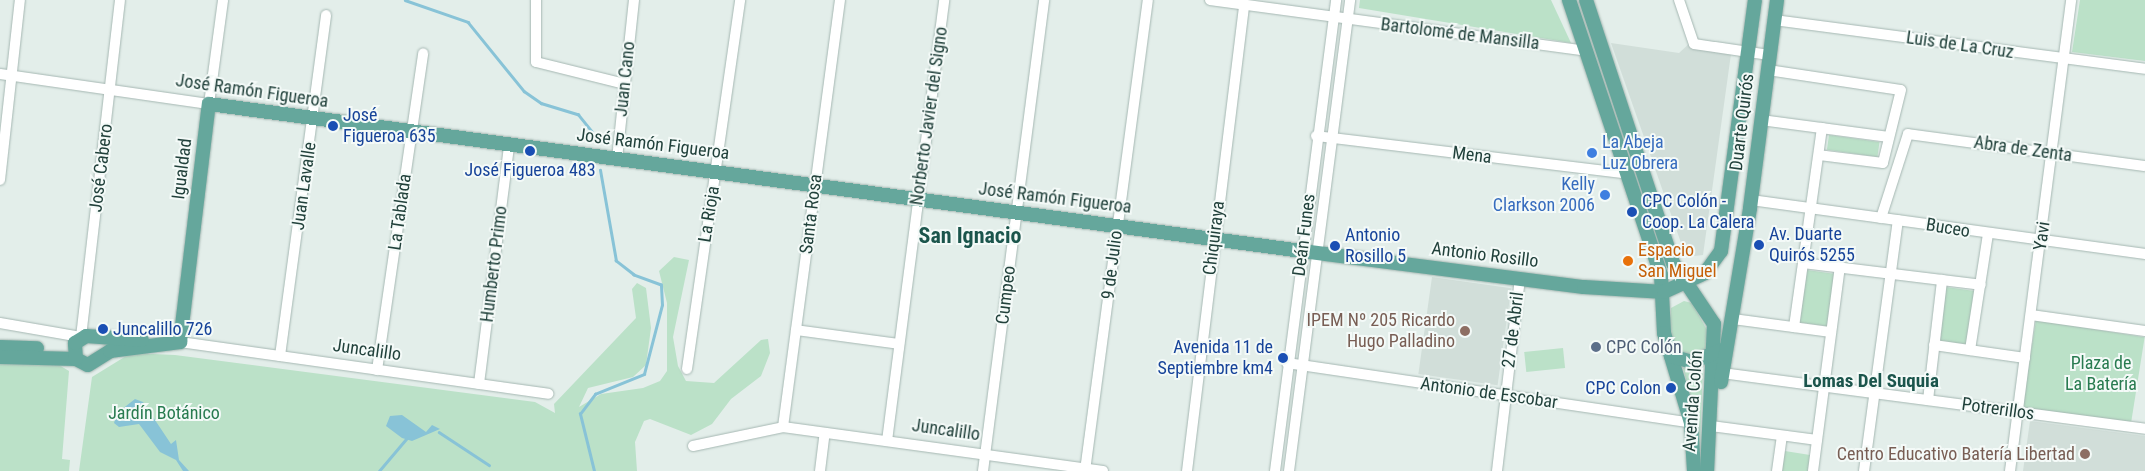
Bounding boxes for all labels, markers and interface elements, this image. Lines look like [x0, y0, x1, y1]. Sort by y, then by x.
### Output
street label: Bartolomé de Mansilla [1380, 14, 1540, 54]
street label: Norberto Javier del Signo [906, 25, 952, 207]
street label: Luis de La Cruz [1905, 27, 2015, 63]
street label: Juan Cano [610, 40, 640, 118]
street label: José Ramón Figueroa [174, 70, 330, 112]
street label: Duarte Quirós [1725, 72, 1759, 172]
place label: José Figueroa 635 [343, 105, 436, 148]
marker: José Figueroa 635 [327, 120, 339, 132]
street label: José Cabero [85, 123, 117, 213]
street label: José Ramón Figueroa [575, 124, 731, 164]
street label: Abra de Zenta [1972, 131, 2074, 167]
place label: La Abeja Luz Obrera [1602, 132, 1678, 174]
street label: Igualdad [168, 137, 196, 201]
street label: Juan Lavalle [287, 141, 321, 231]
street label: Mena [1451, 142, 1493, 168]
marker: José Figueroa 483 [524, 145, 536, 157]
marker: La Abeja Luz Obrera [1586, 147, 1598, 159]
place label: José Figueroa 483 [464, 159, 596, 181]
street label: La Tablada [384, 172, 416, 252]
street label: Santa Rosa [795, 173, 827, 255]
place label: Kelly Clarkson 2006 [1493, 174, 1595, 216]
street label: José Ramón Figueroa [977, 178, 1133, 218]
street label: La Rioja [694, 184, 724, 244]
marker: Kelly Clarkson 2006 [1599, 189, 1611, 201]
place label: CPC Colón - Coop. La Calera [1642, 191, 1754, 233]
street label: Deán Funes [1288, 193, 1320, 277]
street label: Chiquiraya [1199, 200, 1229, 276]
street label: Humberto Primo [476, 205, 512, 323]
marker: CPC Colón - Coop. La Calera [1626, 206, 1638, 218]
street label: Buceo [1924, 214, 1972, 242]
street label: Yavi [2029, 220, 2055, 252]
district label: San Ignacio [919, 223, 1021, 249]
place label: Av. Duarte Quirós 5255 [1769, 224, 1855, 266]
place label: Antonio Rosillo 5 [1345, 225, 1406, 268]
street label: 9 de Julio [1097, 229, 1127, 301]
street label: Antonio Rosillo [1430, 238, 1540, 272]
marker: Av. Duarte Quirós 5255 [1753, 239, 1765, 251]
marker: Antonio Rosillo 5 [1329, 240, 1341, 252]
place label: Espacio San Miguel [1638, 240, 1717, 282]
marker: Espacio San Miguel [1622, 255, 1634, 267]
street label: Cumpeo [992, 264, 1020, 326]
street label: 27 de Abril [1498, 291, 1528, 369]
place label: IPEM Nº 205 Ricardo Hugo Palladino [1307, 310, 1455, 352]
place label: Juncalillo 726 [113, 318, 212, 340]
marker: Juncalillo 726 [97, 323, 109, 335]
marker: IPEM Nº 205 Ricardo Hugo Palladino [1459, 325, 1471, 337]
street label: Juncalillo [332, 335, 402, 365]
place label: CPC Colón [1606, 336, 1682, 358]
place label: Avenida 11 de Septiembre km4 [1158, 337, 1273, 379]
marker: CPC Colón [1590, 341, 1602, 353]
street label: Avenida Colón [1679, 350, 1707, 452]
marker: Avenida 11 de Septiembre km4 [1277, 352, 1289, 364]
park label: Plaza de La Batería [2065, 353, 2137, 396]
district label: Lomas Del Suquia [1803, 370, 1939, 392]
street label: Antonio de Escobar [1419, 373, 1559, 413]
place label: CPC Colon [1585, 377, 1661, 399]
marker: CPC Colon [1665, 382, 1677, 394]
street label: Potrerillos [1960, 393, 2036, 425]
park label: Jardín Botánico [108, 402, 220, 424]
street label: Juncalillo [911, 415, 981, 445]
place label: Centro Educativo Batería Libertad [1837, 443, 2075, 465]
marker: Centro Educativo Batería Libertad [2079, 448, 2091, 460]

